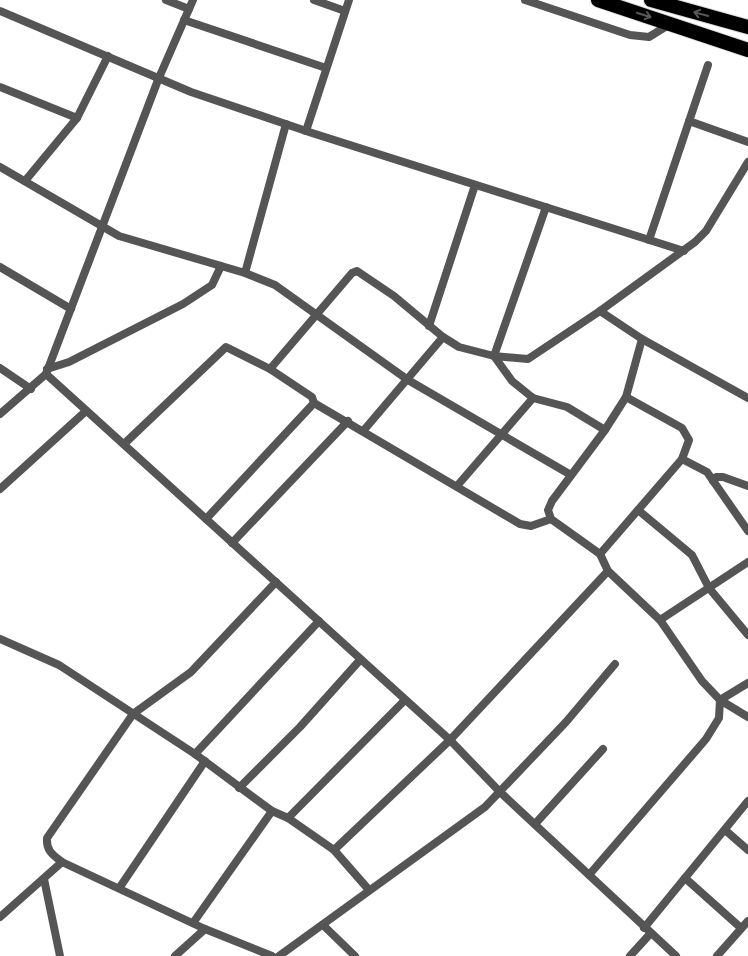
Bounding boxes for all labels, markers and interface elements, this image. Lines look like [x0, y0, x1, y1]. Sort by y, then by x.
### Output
one-way arrow [693, 9, 709, 18]
one-way arrow [636, 11, 652, 21]

